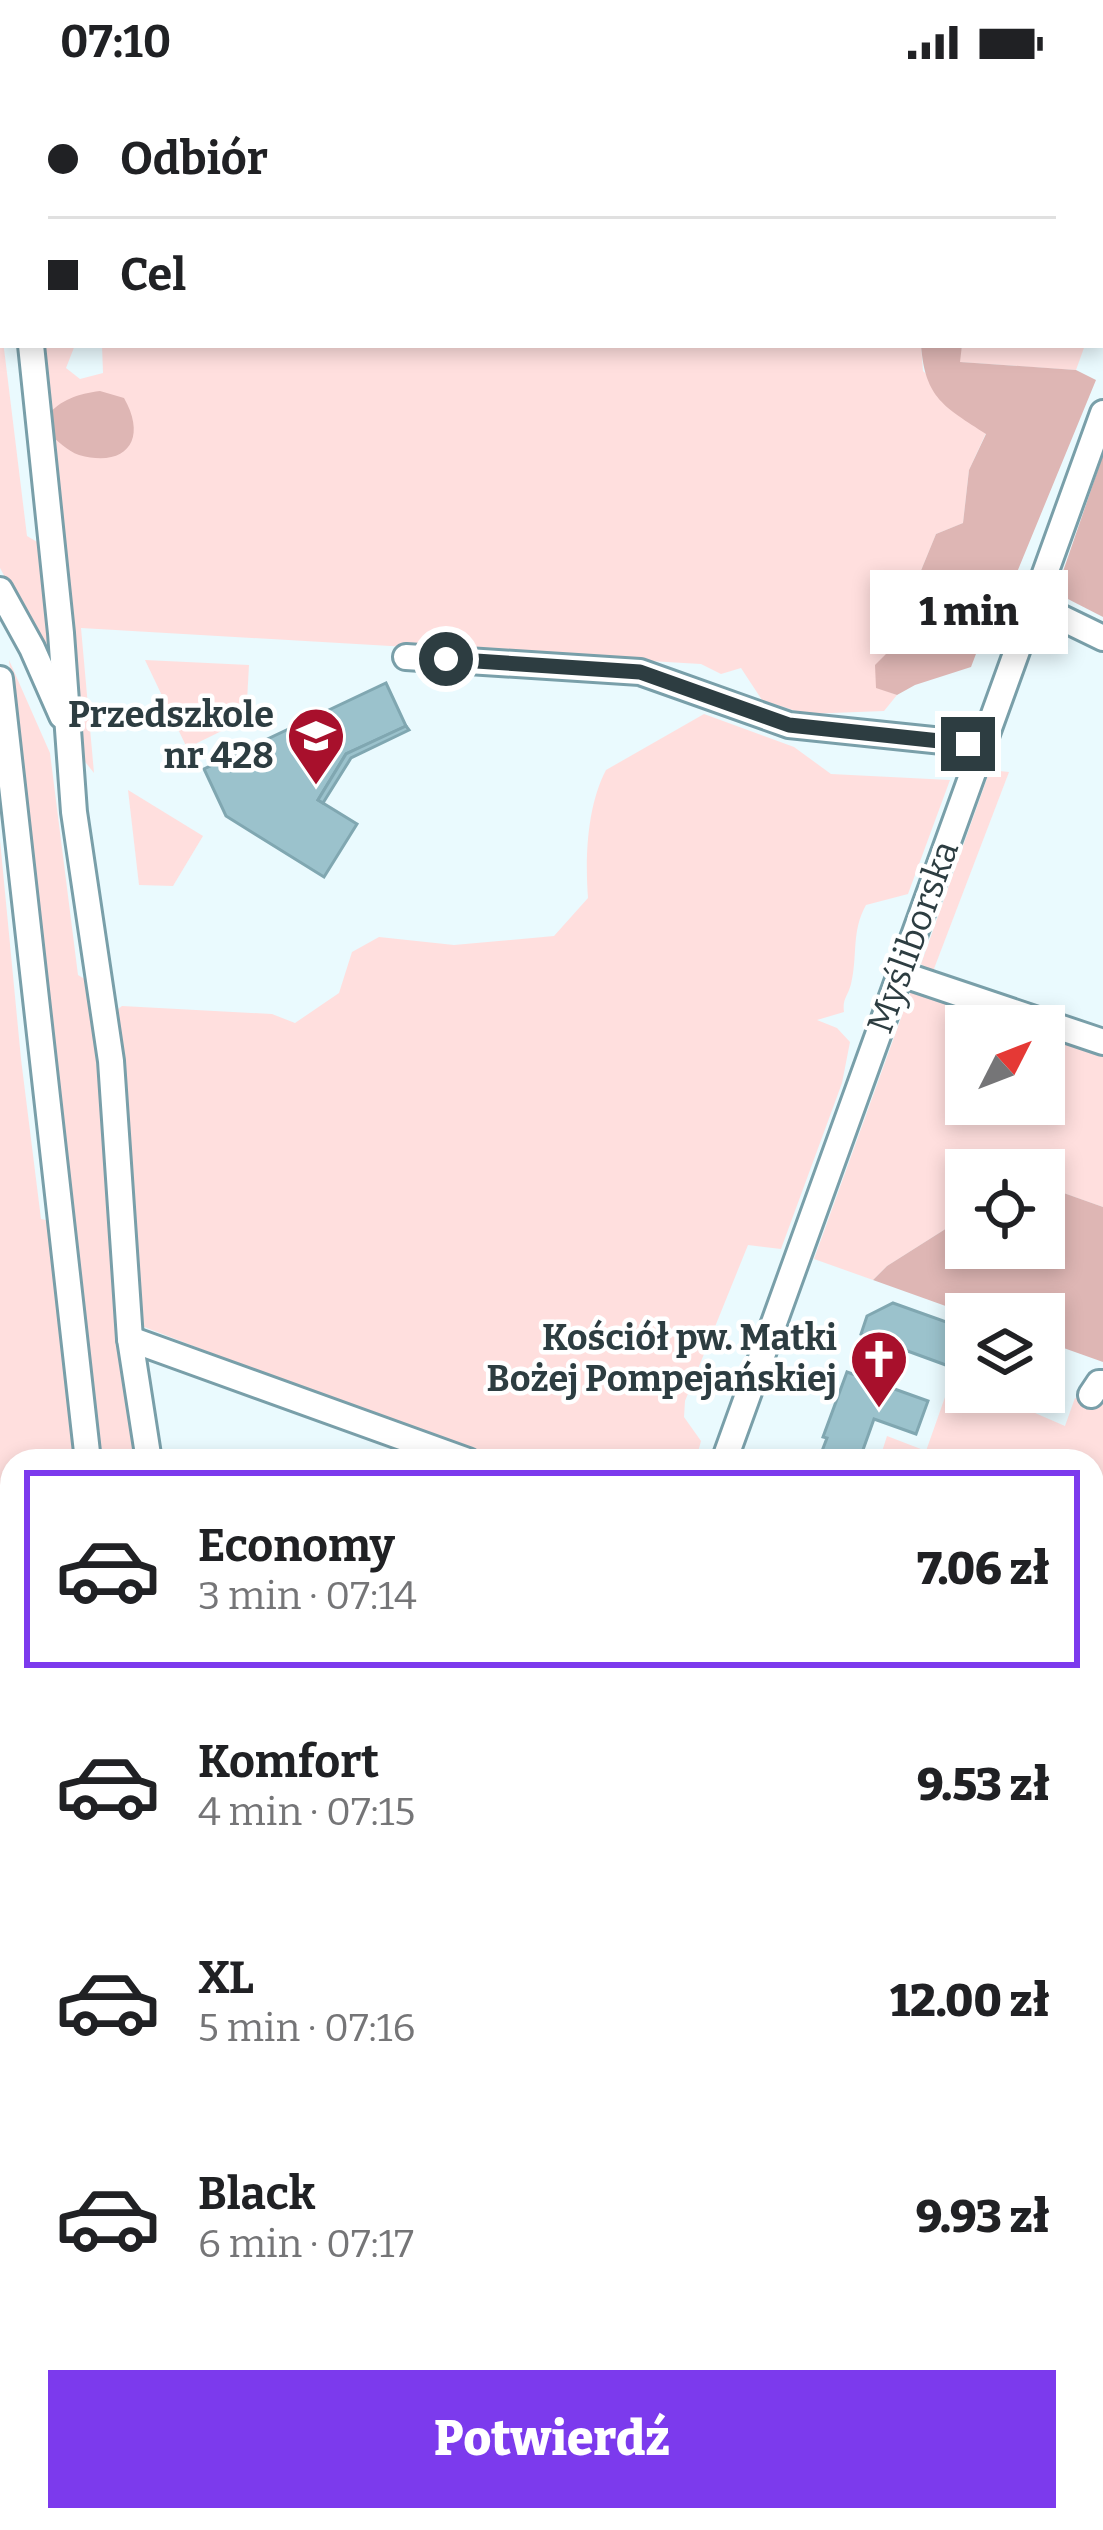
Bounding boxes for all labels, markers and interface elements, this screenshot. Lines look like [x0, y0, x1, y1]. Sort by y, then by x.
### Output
text: 07:10 [60, 15, 171, 69]
text: Odbiór [120, 132, 268, 186]
text: Cel [120, 248, 186, 302]
callout: 1 min [869, 570, 1067, 654]
text: 1 min [919, 589, 1019, 635]
route start [419, 632, 473, 686]
place label: Przedszkole nr 428 [68, 693, 274, 778]
school or university icon: Przedszkole nr 428 [285, 705, 347, 787]
route end [941, 717, 995, 771]
street label: Myśliborska [858, 835, 968, 1039]
north arrow [945, 1005, 1065, 1125]
map controls [945, 1005, 1065, 1413]
button: locate [945, 1149, 1065, 1269]
button: layers [945, 1293, 1065, 1413]
place label: Kościół pw. Matki Bożej Pompejańskiej [487, 1316, 837, 1401]
church icon: Kościół pw. Matki Bożej Pompejańskiej [848, 1328, 910, 1410]
icon: car [54, 1515, 162, 1623]
text: Economy [198, 1519, 395, 1573]
text: 7.06 zł [917, 1542, 1050, 1596]
text: 3 min · 07:14 [198, 1573, 417, 1619]
icon: car [54, 1731, 162, 1839]
text: Komfort [198, 1735, 379, 1789]
text: 9.53 zł [917, 1758, 1050, 1812]
text: 4 min · 07:15 [198, 1789, 415, 1835]
icon: car [54, 1947, 162, 2055]
text: XL [198, 1951, 254, 2005]
text: 12.00 zł [890, 1974, 1050, 2028]
text: 5 min · 07:16 [198, 2005, 416, 2051]
icon: car [54, 2163, 162, 2271]
text: Black [198, 2167, 315, 2221]
text: 9.93 zł [916, 2190, 1050, 2244]
text: 6 min · 07:17 [198, 2221, 414, 2267]
button: Potwierdź [48, 2370, 1056, 2508]

